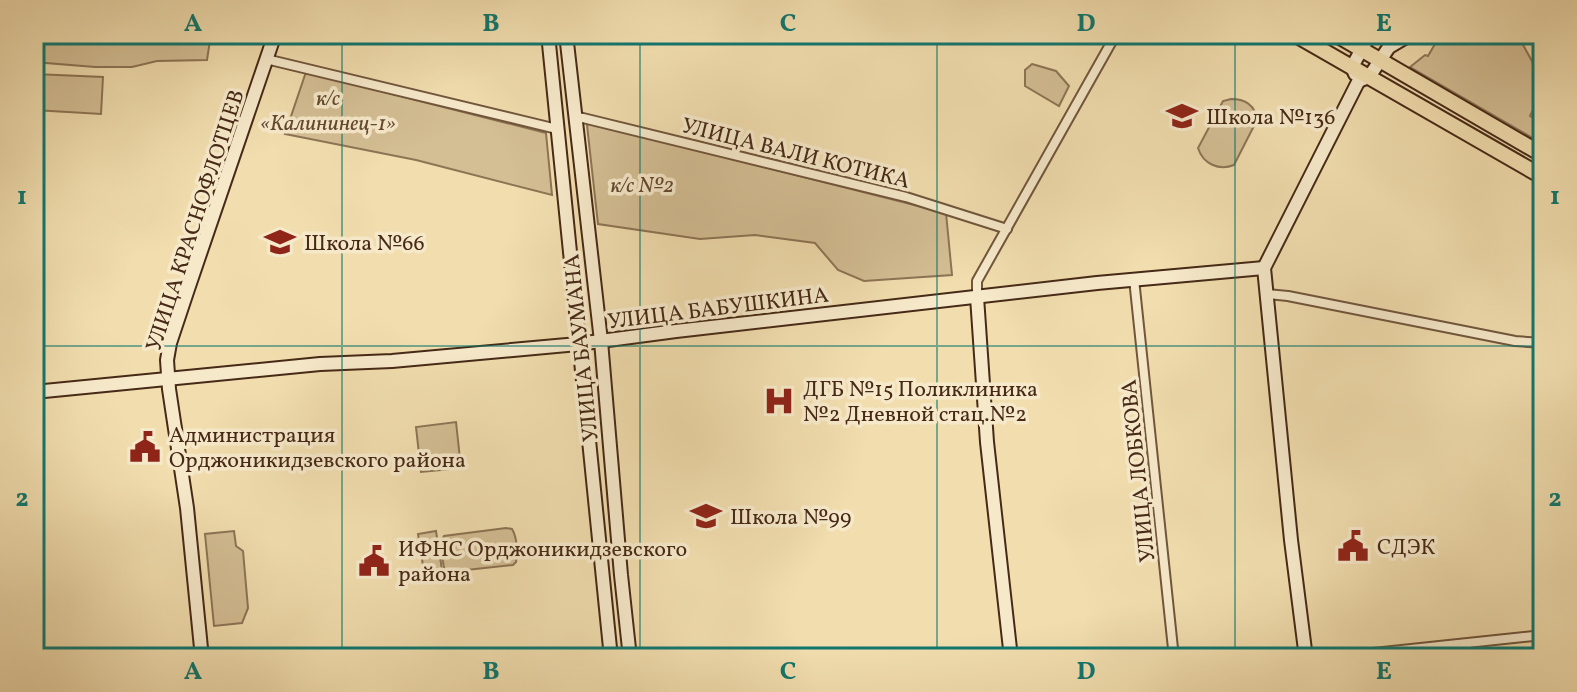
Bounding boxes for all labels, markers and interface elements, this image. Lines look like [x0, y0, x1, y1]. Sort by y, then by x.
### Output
text: A [184, 6, 203, 42]
text: B [482, 6, 500, 42]
text: C [780, 6, 796, 42]
text: D [1076, 6, 1096, 42]
text: E [1376, 6, 1392, 42]
park label: к/с «Калининец-1» [260, 84, 396, 140]
street label: УЛИЦА КРАСНОФЛОТЦЕВ [139, 86, 253, 356]
school or university icon: Школа №136 [1165, 99, 1199, 133]
place label: Школа №136 [1206, 103, 1335, 134]
street label: УЛИЦА ВАЛИ КОТИКА [678, 111, 913, 198]
park label: к/с №2 [610, 171, 674, 202]
text: 1 [17, 179, 27, 215]
text: 1 [1550, 179, 1560, 215]
school or university icon: Школа №66 [263, 225, 297, 259]
place label: Школа №66 [304, 229, 425, 260]
street label: УЛИЦА БАУМАНА [557, 252, 608, 443]
street label: УЛИЦА БАБУШКИНА [606, 281, 831, 338]
place label: ДГБ №15 Поликлиника №2 Дневной стац.№2 [803, 375, 1038, 431]
street label: УЛИЦА ЛОБКОВА [1114, 378, 1165, 564]
hospital icon: ДГБ №15 Поликлиника №2 Дневной стац.№2 [762, 384, 796, 418]
place label: Администрация Орджоникидзевского района [169, 421, 466, 477]
public building icon: Администрация Орджоникидзевского района [128, 430, 162, 464]
text: 2 [15, 481, 29, 517]
text: 2 [1548, 481, 1562, 517]
school or university icon: Школа №99 [689, 499, 723, 533]
place label: Школа №99 [730, 503, 851, 534]
public building icon: СДЭК [1336, 529, 1370, 563]
place label: СДЭК [1377, 533, 1435, 564]
place label: ИФНС Орджоникидзевского района [398, 535, 687, 591]
public building icon: ИФНС Орджоникидзевского района [357, 544, 391, 578]
text: A [184, 654, 203, 690]
text: B [482, 654, 500, 690]
text: C [780, 654, 796, 690]
text: D [1076, 654, 1096, 690]
text: E [1376, 654, 1392, 690]

